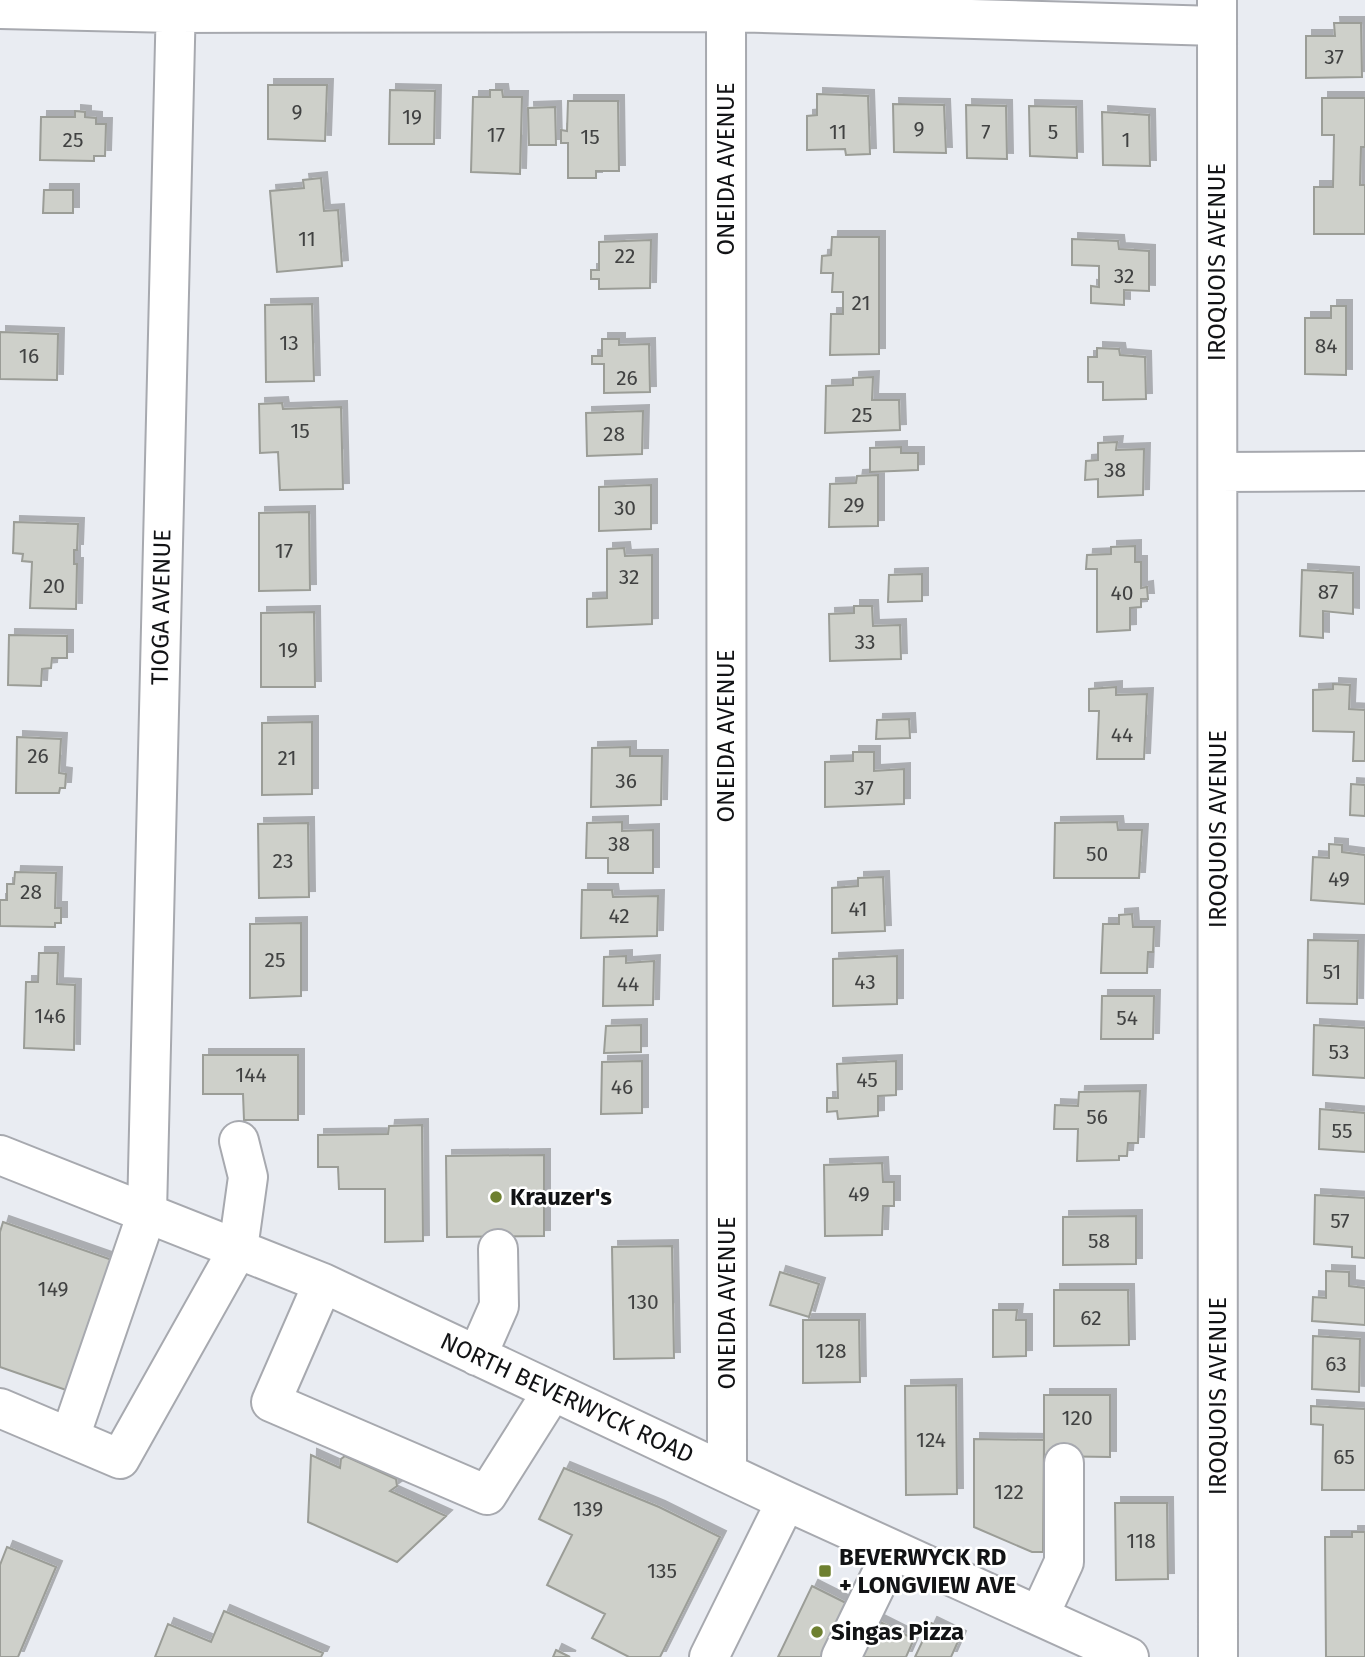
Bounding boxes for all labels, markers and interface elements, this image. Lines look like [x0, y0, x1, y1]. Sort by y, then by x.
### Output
house number: 37 [1324, 44, 1344, 70]
street label: ONEIDA AVENUE [712, 83, 740, 255]
house number: 9 [291, 99, 303, 125]
house number: 19 [402, 104, 422, 130]
house number: 9 [913, 116, 925, 142]
house number: 11 [829, 119, 847, 145]
house number: 7 [981, 119, 991, 145]
house number: 5 [1048, 119, 1058, 145]
house number: 17 [487, 122, 505, 148]
house number: 15 [580, 124, 600, 150]
house number: 25 [63, 127, 83, 153]
house number: 1 [1121, 127, 1131, 153]
street label: IROQUOIS AVENUE [1203, 163, 1231, 361]
house number: 11 [298, 226, 316, 252]
house number: 22 [615, 243, 635, 269]
house number: 32 [1114, 263, 1134, 289]
house number: 21 [852, 290, 870, 316]
house number: 13 [279, 330, 299, 356]
house number: 84 [1315, 333, 1337, 359]
house number: 16 [19, 343, 39, 369]
house number: 26 [616, 365, 638, 391]
house number: 25 [852, 402, 872, 428]
house number: 15 [290, 418, 310, 444]
house number: 28 [603, 421, 625, 447]
house number: 38 [1104, 457, 1126, 483]
house number: 29 [843, 492, 865, 518]
house number: 30 [614, 495, 636, 521]
street label: TIOGA AVENUE [146, 529, 176, 685]
house number: 17 [275, 538, 293, 564]
house number: 32 [619, 564, 639, 590]
house number: 20 [43, 573, 65, 599]
house number: 87 [1318, 579, 1338, 605]
house number: 40 [1111, 580, 1133, 606]
house number: 33 [855, 629, 875, 655]
house number: 19 [278, 637, 298, 663]
street label: ONEIDA AVENUE [712, 650, 740, 822]
house number: 44 [1111, 722, 1133, 748]
street label: IROQUOIS AVENUE [1204, 730, 1232, 928]
house number: 26 [27, 743, 49, 769]
house number: 21 [278, 745, 296, 771]
house number: 36 [615, 768, 637, 794]
house number: 37 [854, 775, 874, 801]
house number: 38 [608, 831, 630, 857]
house number: 50 [1086, 841, 1108, 867]
house number: 23 [273, 848, 293, 874]
house number: 49 [1328, 866, 1350, 892]
house number: 28 [20, 879, 42, 905]
house number: 41 [848, 896, 868, 922]
house number: 42 [608, 903, 630, 929]
house number: 25 [265, 947, 285, 973]
house number: 51 [1323, 959, 1341, 985]
house number: 43 [854, 969, 876, 995]
house number: 44 [617, 971, 639, 997]
house number: 146 [34, 1003, 66, 1029]
house number: 54 [1116, 1005, 1138, 1031]
house number: 53 [1329, 1039, 1349, 1065]
house number: 144 [235, 1062, 267, 1088]
house number: 45 [856, 1067, 878, 1093]
house number: 46 [611, 1074, 633, 1100]
house number: 56 [1086, 1104, 1108, 1130]
house number: 55 [1332, 1118, 1352, 1144]
house number: 49 [848, 1181, 870, 1207]
place label: Krauzer's [510, 1183, 612, 1211]
marker: Krauzer's [488, 1189, 504, 1205]
house number: 57 [1330, 1208, 1350, 1234]
street label: ONEIDA AVENUE [713, 1217, 741, 1389]
house number: 58 [1088, 1228, 1110, 1254]
house number: 149 [38, 1276, 68, 1302]
house number: 130 [627, 1289, 659, 1315]
street label: IROQUOIS AVENUE [1204, 1297, 1232, 1495]
house number: 62 [1080, 1305, 1102, 1331]
street label: NORTH BEVERWYCK ROAD [436, 1327, 698, 1469]
house number: 128 [815, 1338, 847, 1364]
house number: 63 [1325, 1351, 1347, 1377]
house number: 120 [1061, 1405, 1093, 1431]
house number: 124 [916, 1427, 946, 1453]
house number: 65 [1333, 1444, 1355, 1470]
house number: 122 [994, 1479, 1024, 1505]
house number: 139 [573, 1496, 603, 1522]
house number: 118 [1126, 1528, 1156, 1554]
place label: BEVERWYCK RD + LONGVIEW AVE [839, 1543, 1016, 1599]
house number: 135 [647, 1558, 677, 1584]
marker: BEVERWYCK RD + LONGVIEW AVE [817, 1563, 833, 1579]
place label: Singas Pizza [831, 1618, 964, 1646]
marker: Singas Pizza [809, 1624, 825, 1640]

